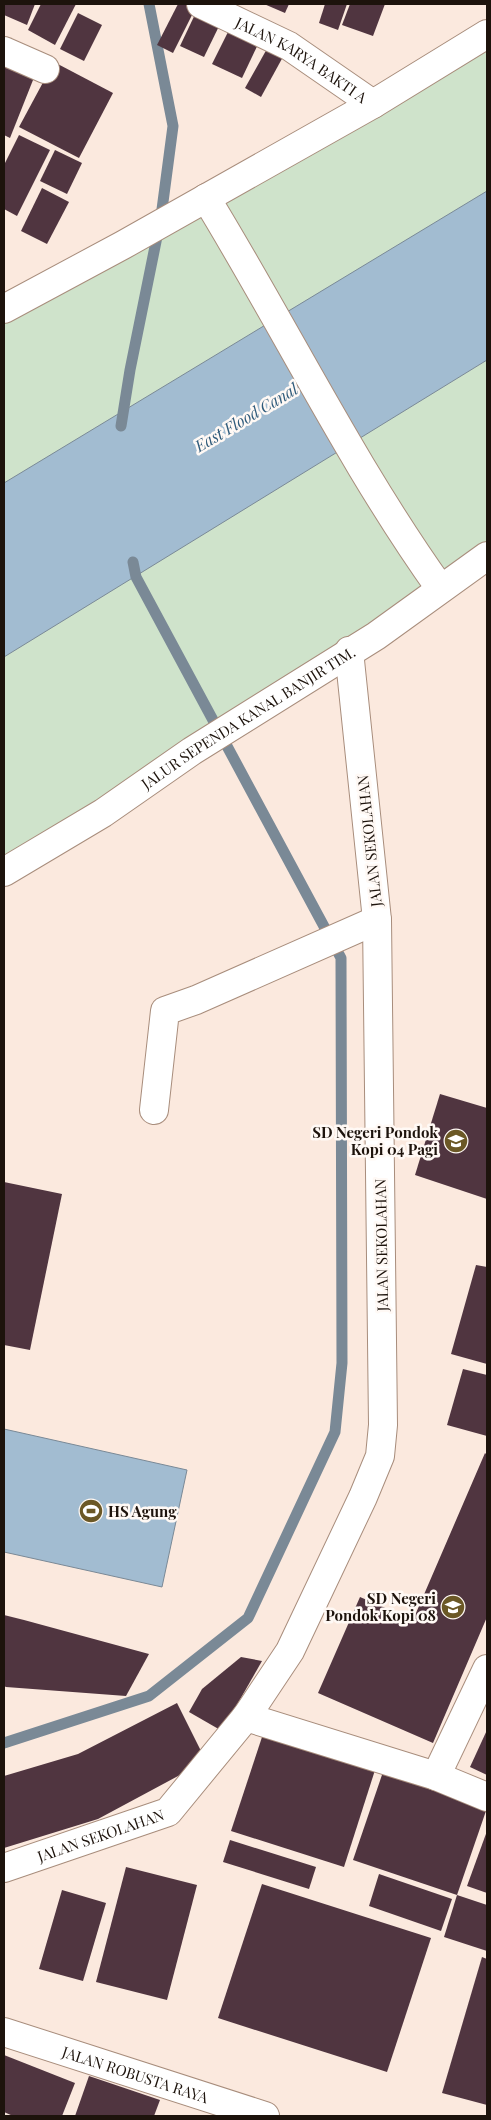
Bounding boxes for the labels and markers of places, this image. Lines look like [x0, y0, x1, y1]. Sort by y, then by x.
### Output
place label: SD Negeri Pondok Kopi 04 Pagi [312, 1122, 438, 1159]
school or university icon: SD Negeri Pondok Kopi 04 Pagi [443, 1128, 469, 1154]
sports icon: HS Agung [78, 1498, 104, 1524]
place label: HS Agung [108, 1501, 177, 1521]
place label: SD Negeri Pondok Kopi 08 [325, 1588, 436, 1625]
school or university icon: SD Negeri Pondok Kopi 08 [440, 1594, 466, 1620]

